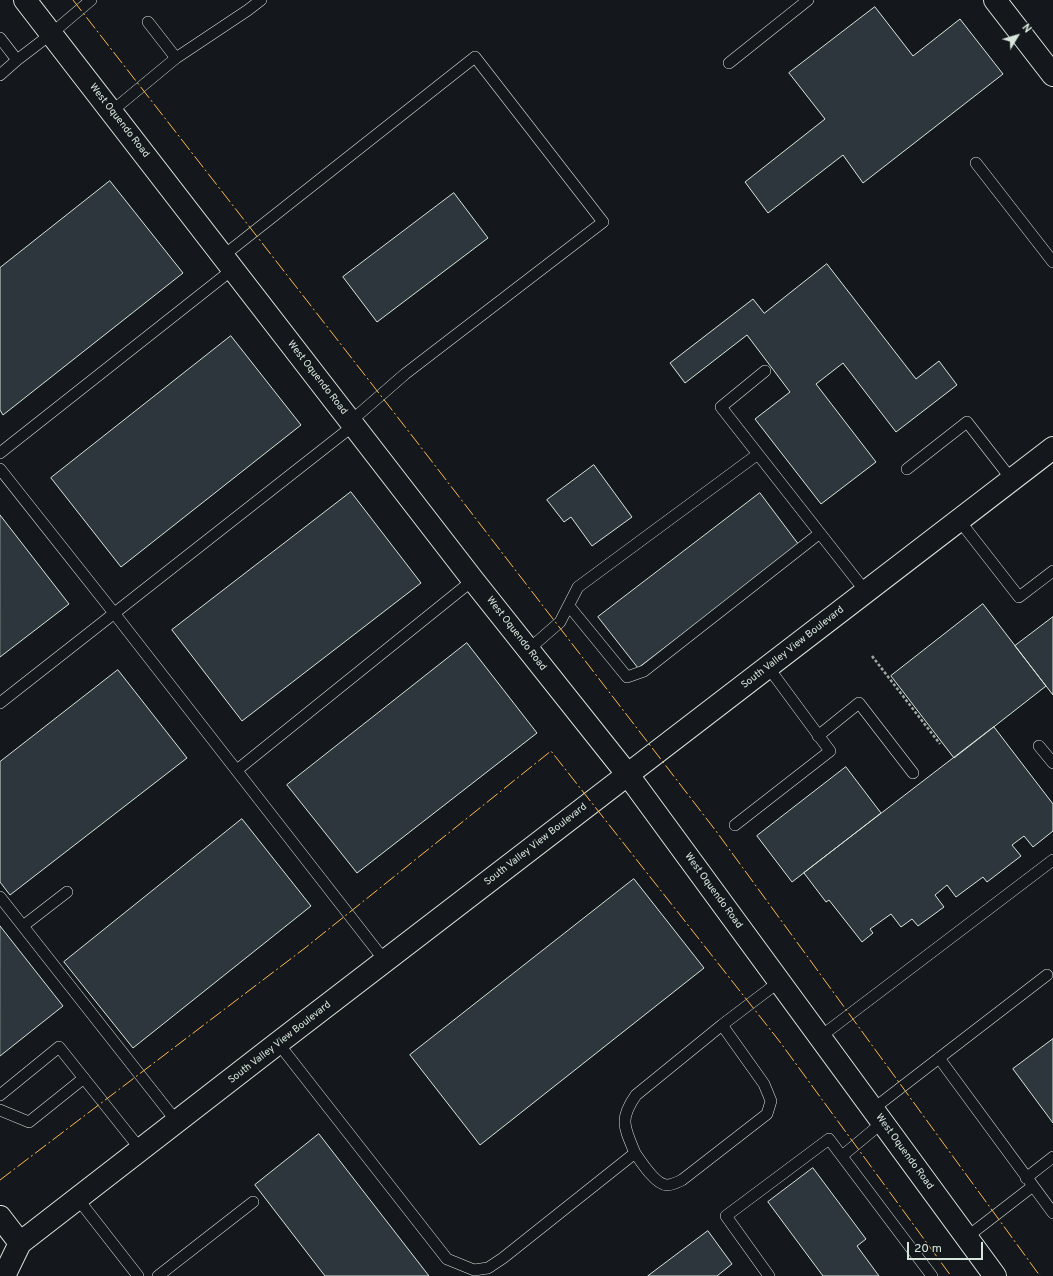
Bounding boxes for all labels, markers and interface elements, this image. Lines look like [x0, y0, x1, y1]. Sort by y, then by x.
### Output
north arrow [997, 16, 1037, 56]
text: N [1019, 21, 1034, 36]
street label: West Oquendo Road [86, 82, 152, 160]
street label: West Oquendo Road [284, 339, 350, 417]
street label: West Oquendo Road [483, 595, 549, 673]
street label: South Valley View Boulevard [739, 604, 847, 692]
street label: South Valley View Boulevard [482, 801, 590, 889]
street label: West Oquendo Road [682, 851, 744, 931]
street label: South Valley View Boulevard [226, 999, 334, 1087]
street label: West Oquendo Road [873, 1112, 935, 1192]
scale bar [909, 1234, 985, 1260]
text: 20 m [914, 1241, 942, 1257]

